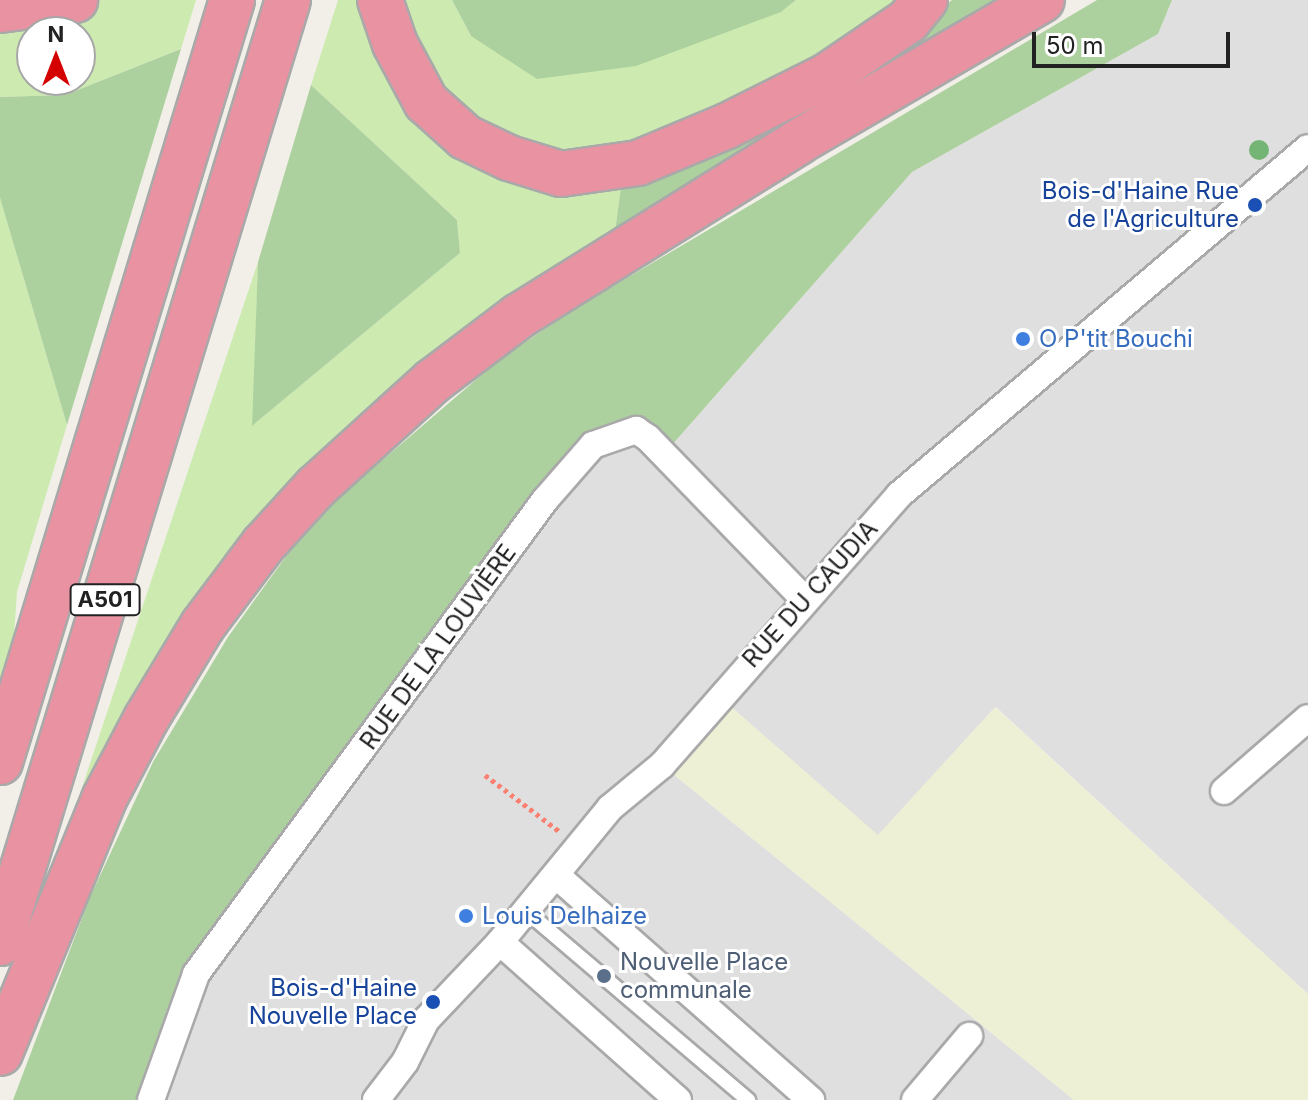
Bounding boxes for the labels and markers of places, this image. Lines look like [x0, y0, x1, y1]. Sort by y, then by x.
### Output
place label: Bois-d'Haine Rue de l'Agriculture [1042, 177, 1239, 233]
marker: Bois-d'Haine Rue de l'Agriculture [1246, 196, 1264, 214]
place label: O P'tit Bouchi [1039, 325, 1193, 353]
marker: O P'tit Bouchi [1014, 330, 1032, 348]
place label: Louis Delhaize [482, 902, 647, 930]
marker: Louis Delhaize [457, 907, 475, 925]
place label: Nouvelle Place communale [620, 948, 788, 1004]
marker: Nouvelle Place communale [595, 967, 613, 985]
place label: Bois-d'Haine Nouvelle Place [249, 974, 417, 1030]
marker: Bois-d'Haine Nouvelle Place [424, 993, 442, 1011]

